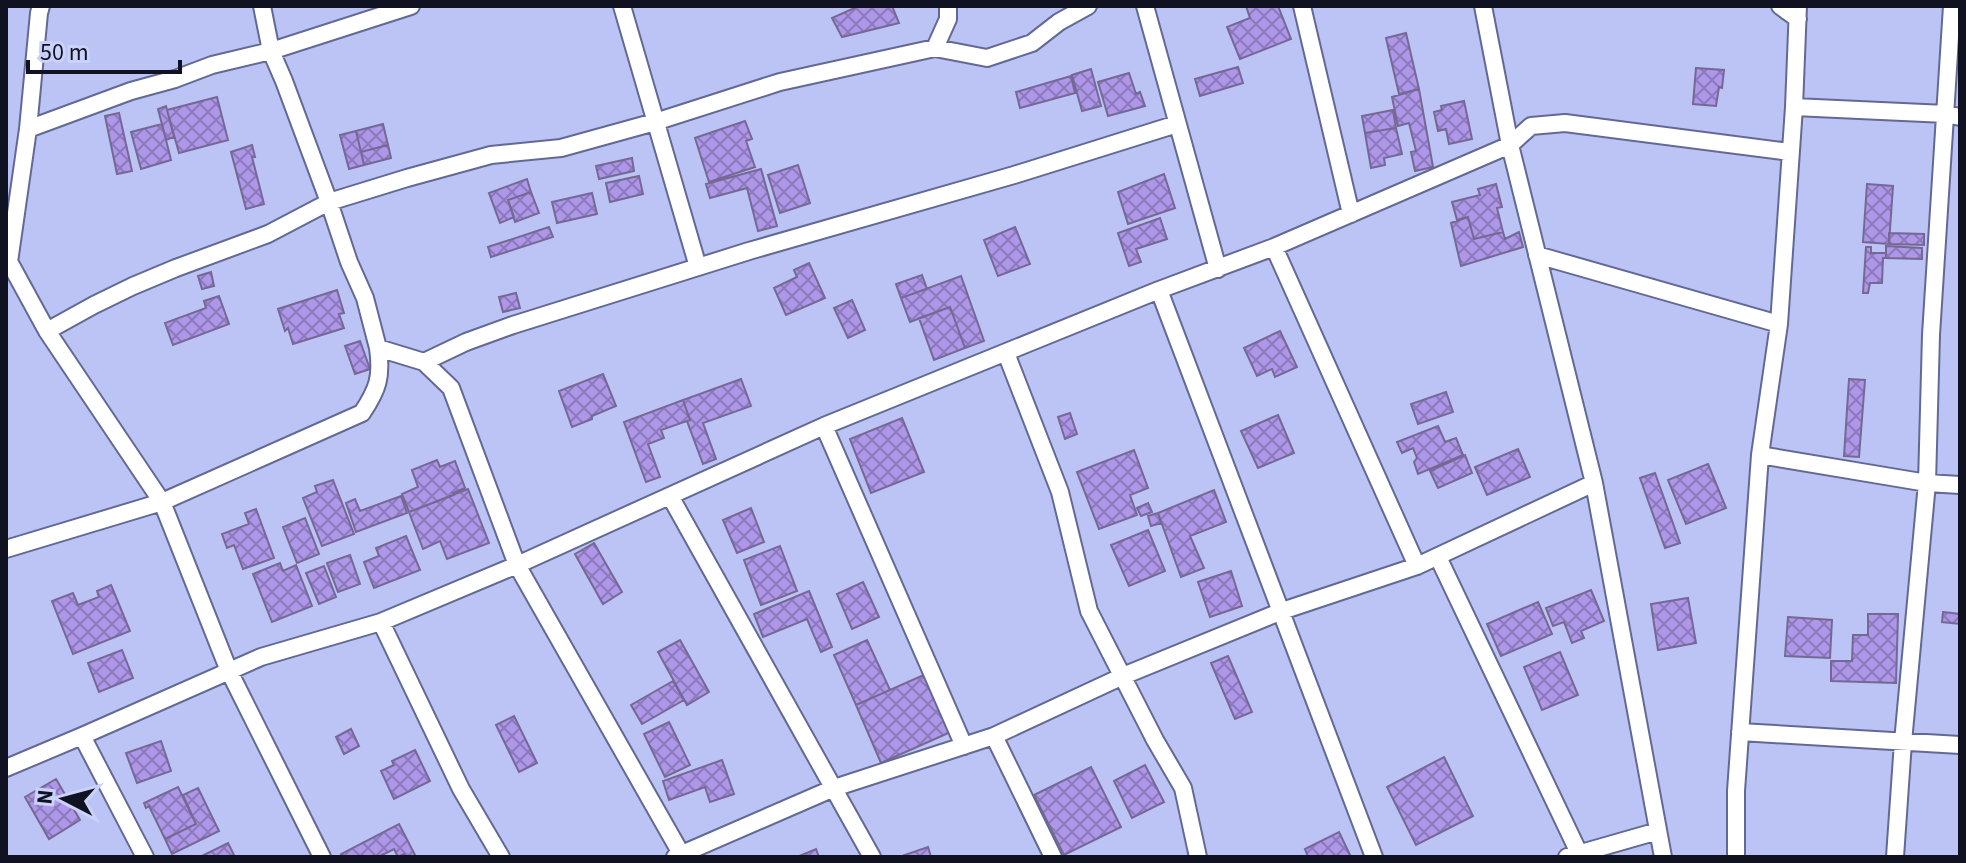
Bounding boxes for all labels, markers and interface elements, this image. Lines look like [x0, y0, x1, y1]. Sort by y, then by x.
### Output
scale bar [28, 24, 180, 74]
text: 50 m [40, 35, 89, 70]
north arrow [24, 759, 104, 839]
text: N [28, 788, 62, 806]

